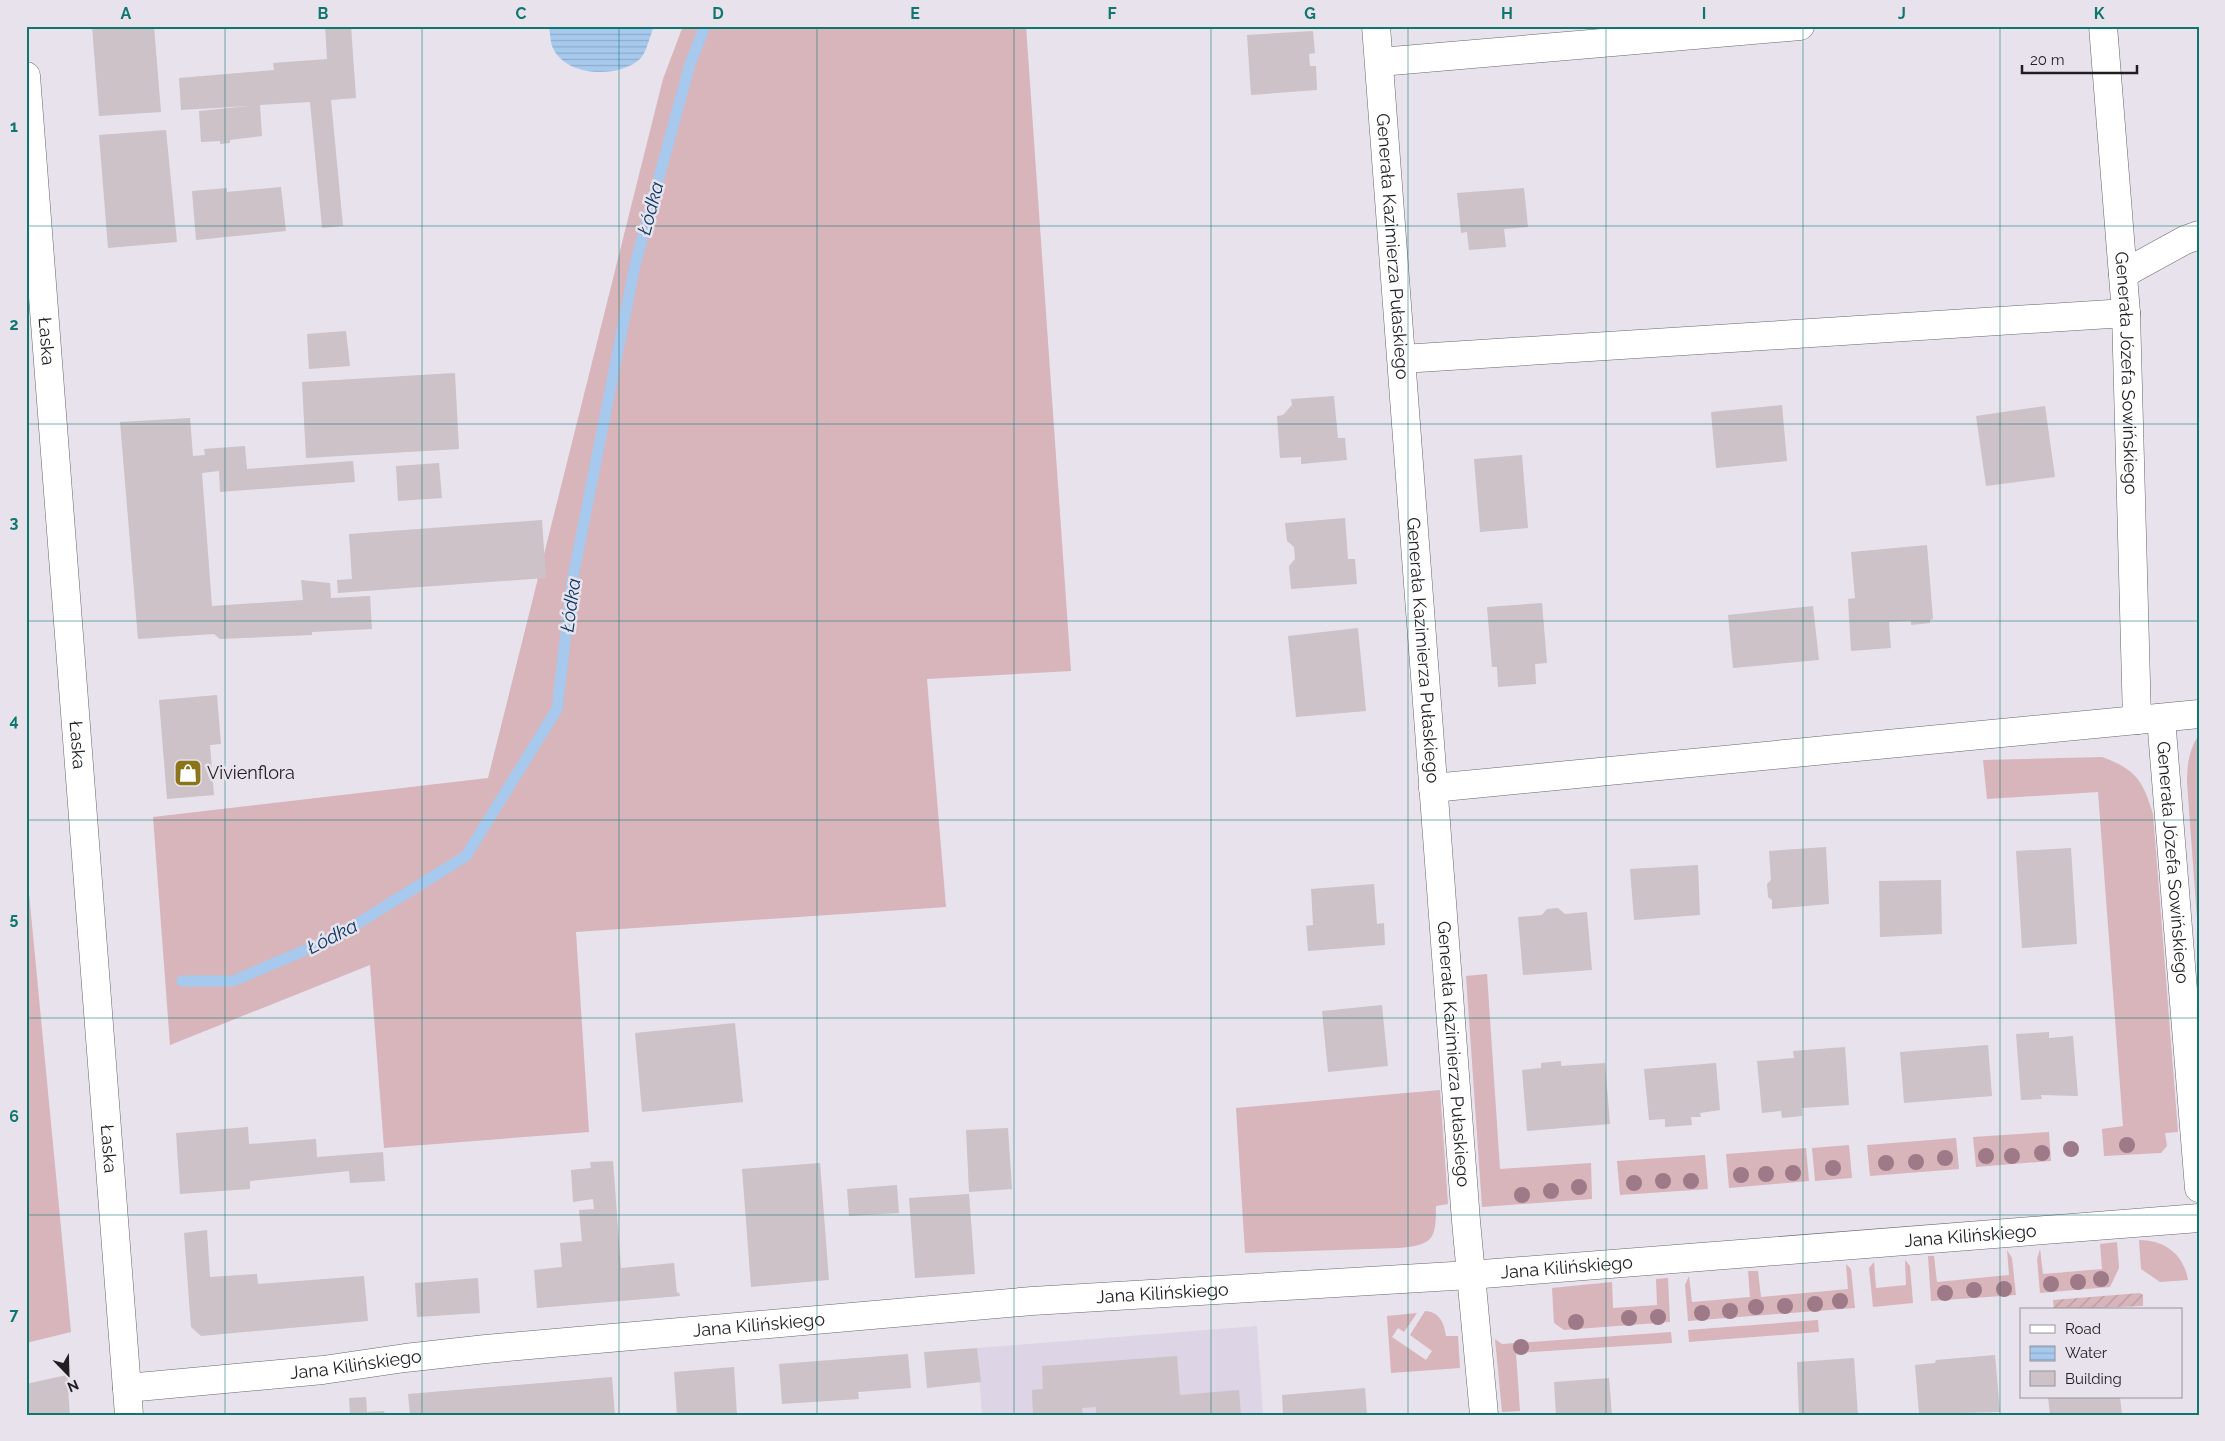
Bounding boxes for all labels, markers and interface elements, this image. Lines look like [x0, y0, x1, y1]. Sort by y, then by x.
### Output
text: A [121, 4, 132, 23]
text: B [318, 4, 329, 23]
text: C [516, 4, 527, 23]
text: D [712, 4, 724, 23]
text: E [910, 4, 920, 23]
text: F [1107, 4, 1117, 23]
text: G [1304, 4, 1316, 23]
text: H [1501, 4, 1513, 23]
text: I [1702, 4, 1706, 23]
text: J [1898, 4, 1906, 23]
text: K [2094, 4, 2105, 23]
scale bar [2022, 42, 2138, 74]
text: 20 m [2030, 51, 2065, 69]
street label: Generała Kazimierza Pułaskiego [1373, 113, 1414, 380]
text: 1 [10, 117, 18, 136]
water label: Łódka [632, 179, 668, 237]
street label: Generała Józefa Sowińskiego [2111, 251, 2142, 495]
text: 2 [9, 315, 19, 334]
street label: Łaska [35, 316, 59, 366]
text: 3 [10, 513, 19, 532]
street label: Generała Kazimierza Pułaskiego [1403, 516, 1444, 784]
water label: Łódka [555, 577, 585, 633]
text: 4 [9, 711, 19, 730]
street label: Łaska [66, 720, 90, 770]
street label: Generała Józefa Sowińskiego [2153, 740, 2193, 985]
shop icon: Vivienflora [173, 758, 203, 788]
place label: Vivienflora [207, 762, 295, 783]
text: 5 [10, 909, 19, 928]
water label: Łódka [303, 914, 361, 958]
street label: Generała Kazimierza Pułaskiego [1433, 920, 1474, 1188]
text: 6 [9, 1107, 19, 1126]
street label: Łaska [97, 1124, 121, 1174]
street label: Jana Kilińskiego [1903, 1220, 2038, 1251]
street label: Jana Kilińskiego [1500, 1251, 1634, 1283]
street label: Jana Kilińskiego [1096, 1278, 1230, 1307]
text: 7 [10, 1305, 19, 1324]
street label: Jana Kilińskiego [692, 1308, 826, 1341]
legend [2020, 1308, 2182, 1398]
text: Road [2065, 1320, 2101, 1338]
text: Water [2065, 1344, 2108, 1362]
street label: Jana Kilińskiego [289, 1345, 423, 1383]
north arrow [42, 1348, 92, 1398]
text: Building [2065, 1370, 2122, 1388]
text: N [65, 1377, 81, 1395]

